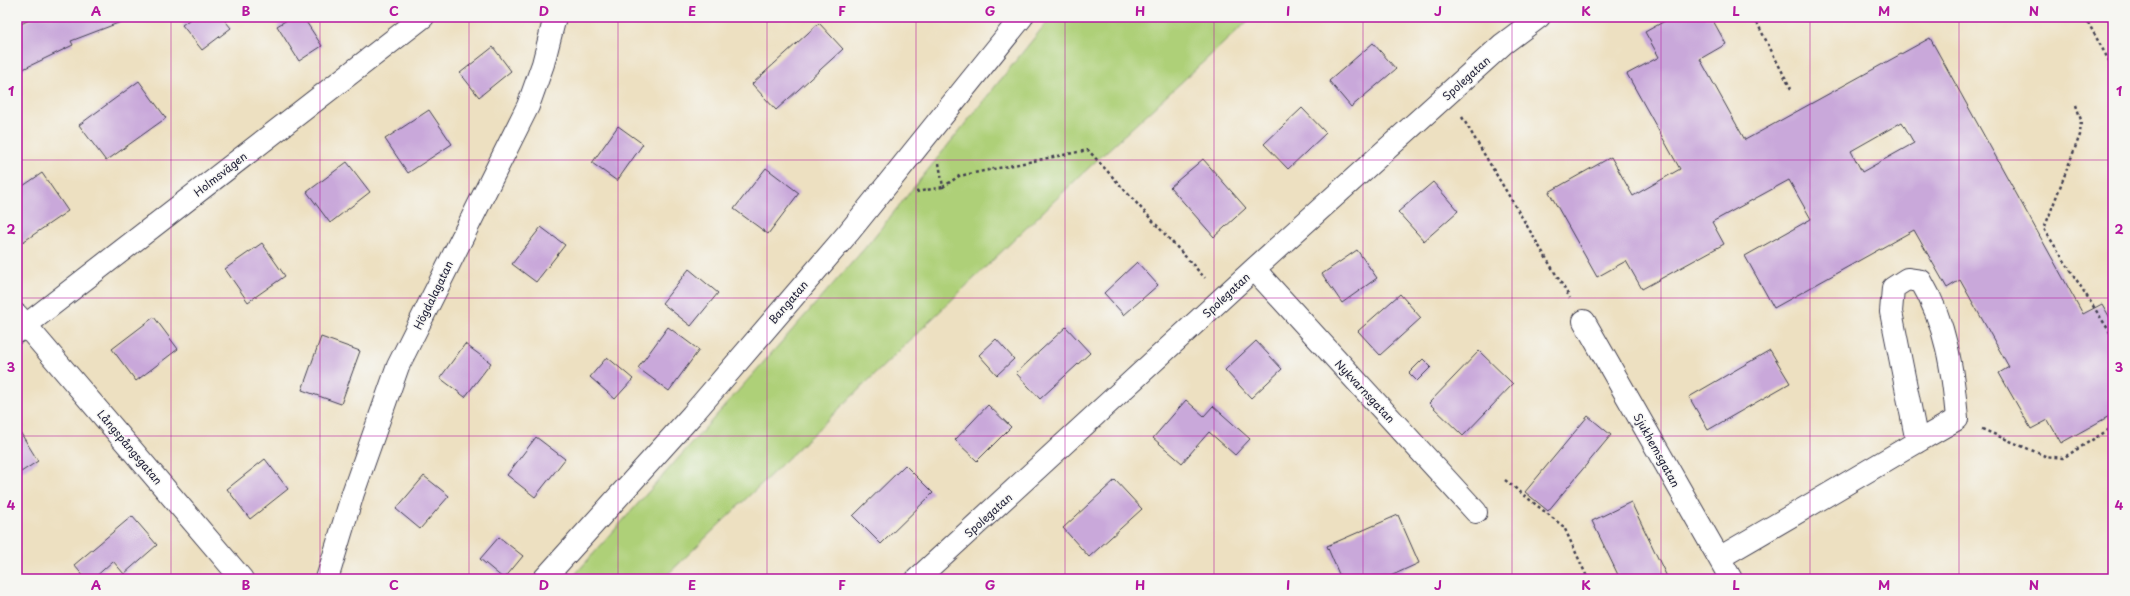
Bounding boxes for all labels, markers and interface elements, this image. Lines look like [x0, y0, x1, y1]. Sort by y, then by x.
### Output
text: A [91, 1, 101, 20]
text: B [242, 1, 251, 20]
text: C [389, 1, 399, 20]
text: D [539, 1, 549, 20]
text: E [688, 1, 696, 20]
text: F [838, 1, 846, 20]
text: G [985, 1, 995, 20]
text: H [1135, 1, 1145, 20]
text: I [1286, 1, 1290, 20]
text: J [1434, 1, 1442, 20]
text: K [1581, 1, 1591, 20]
text: L [1732, 1, 1740, 20]
text: M [1878, 1, 1890, 20]
text: N [2029, 1, 2039, 20]
street label: Spolegatan [1438, 52, 1494, 104]
text: 1 [8, 81, 14, 100]
text: 1 [2116, 81, 2122, 100]
street label: Holmsvägen [190, 148, 250, 200]
text: 2 [6, 219, 16, 238]
text: 2 [2114, 219, 2124, 238]
street label: Högdalagatan [409, 258, 457, 332]
street label: Spolegatan [1198, 269, 1254, 321]
street label: Bangatan [764, 277, 812, 327]
street label: Nykvarnsgatan [1331, 356, 1399, 426]
text: 3 [7, 357, 16, 376]
text: 3 [2115, 357, 2124, 376]
street label: Långspångsgatan [93, 406, 167, 488]
street label: Sjukhemsgatan [1630, 410, 1684, 490]
street label: Spolegatan [960, 489, 1016, 541]
text: 4 [7, 495, 16, 514]
text: 4 [2115, 495, 2124, 514]
text: A [91, 575, 101, 594]
text: B [242, 575, 251, 594]
text: C [389, 575, 399, 594]
text: D [539, 575, 549, 594]
text: E [688, 575, 696, 594]
text: F [838, 575, 846, 594]
text: G [985, 575, 995, 594]
text: H [1135, 575, 1145, 594]
text: I [1286, 575, 1290, 594]
text: J [1434, 575, 1442, 594]
text: K [1581, 575, 1591, 594]
text: L [1732, 575, 1740, 594]
text: M [1878, 575, 1890, 594]
text: N [2029, 575, 2039, 594]

